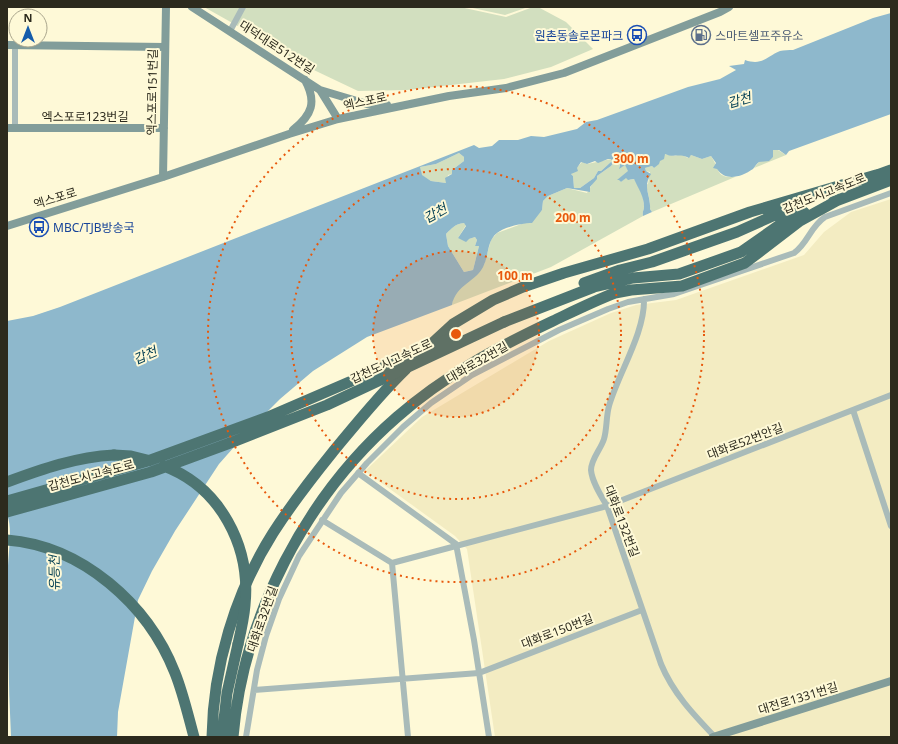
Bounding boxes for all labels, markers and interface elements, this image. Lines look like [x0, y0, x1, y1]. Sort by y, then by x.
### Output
north arrow [8, 8, 48, 48]
text: N [24, 10, 32, 25]
street label: 대덕대로512번길 [236, 16, 318, 78]
bus stop icon: 원촌동솔로몬파크 [626, 24, 648, 46]
fuel station icon: 스마트셀프주유소 [690, 24, 712, 46]
place label: 원촌동솔로몬파크 [535, 27, 623, 44]
place label: 스마트셀프주유소 [715, 27, 803, 44]
street label: 엑스포로151번길 [143, 48, 161, 136]
street label: 엑스포로 [342, 88, 388, 114]
water label: 갑천 [725, 88, 754, 112]
street label: 엑스포로123번길 [42, 108, 128, 125]
text: 300 m [613, 150, 649, 167]
street label: 갑천도시고속도로 [780, 169, 868, 217]
street label: 엑스포로 [31, 183, 79, 213]
water label: 갑천 [420, 199, 451, 227]
text: 200 m [555, 209, 591, 226]
bus stop icon: MBC/TJB방송국 [28, 216, 50, 238]
place label: MBC/TJB방송국 [53, 219, 135, 236]
text: 100 m [497, 267, 533, 284]
centre of rings [449, 327, 463, 341]
street label: 갑천도시고속도로 [347, 335, 435, 387]
street label: 대화로32번길 [443, 337, 511, 387]
water label: 갑천 [130, 341, 161, 368]
street label: 대화로52번안길 [705, 419, 785, 463]
street label: 갑천도시고속도로 [46, 455, 136, 495]
street label: 대화로132번길 [600, 483, 644, 559]
water label: 유등천 [45, 554, 63, 591]
street label: 대화로32번길 [243, 584, 281, 654]
street label: 대화로150번길 [519, 609, 595, 653]
street label: 대전로1331번길 [756, 678, 840, 718]

